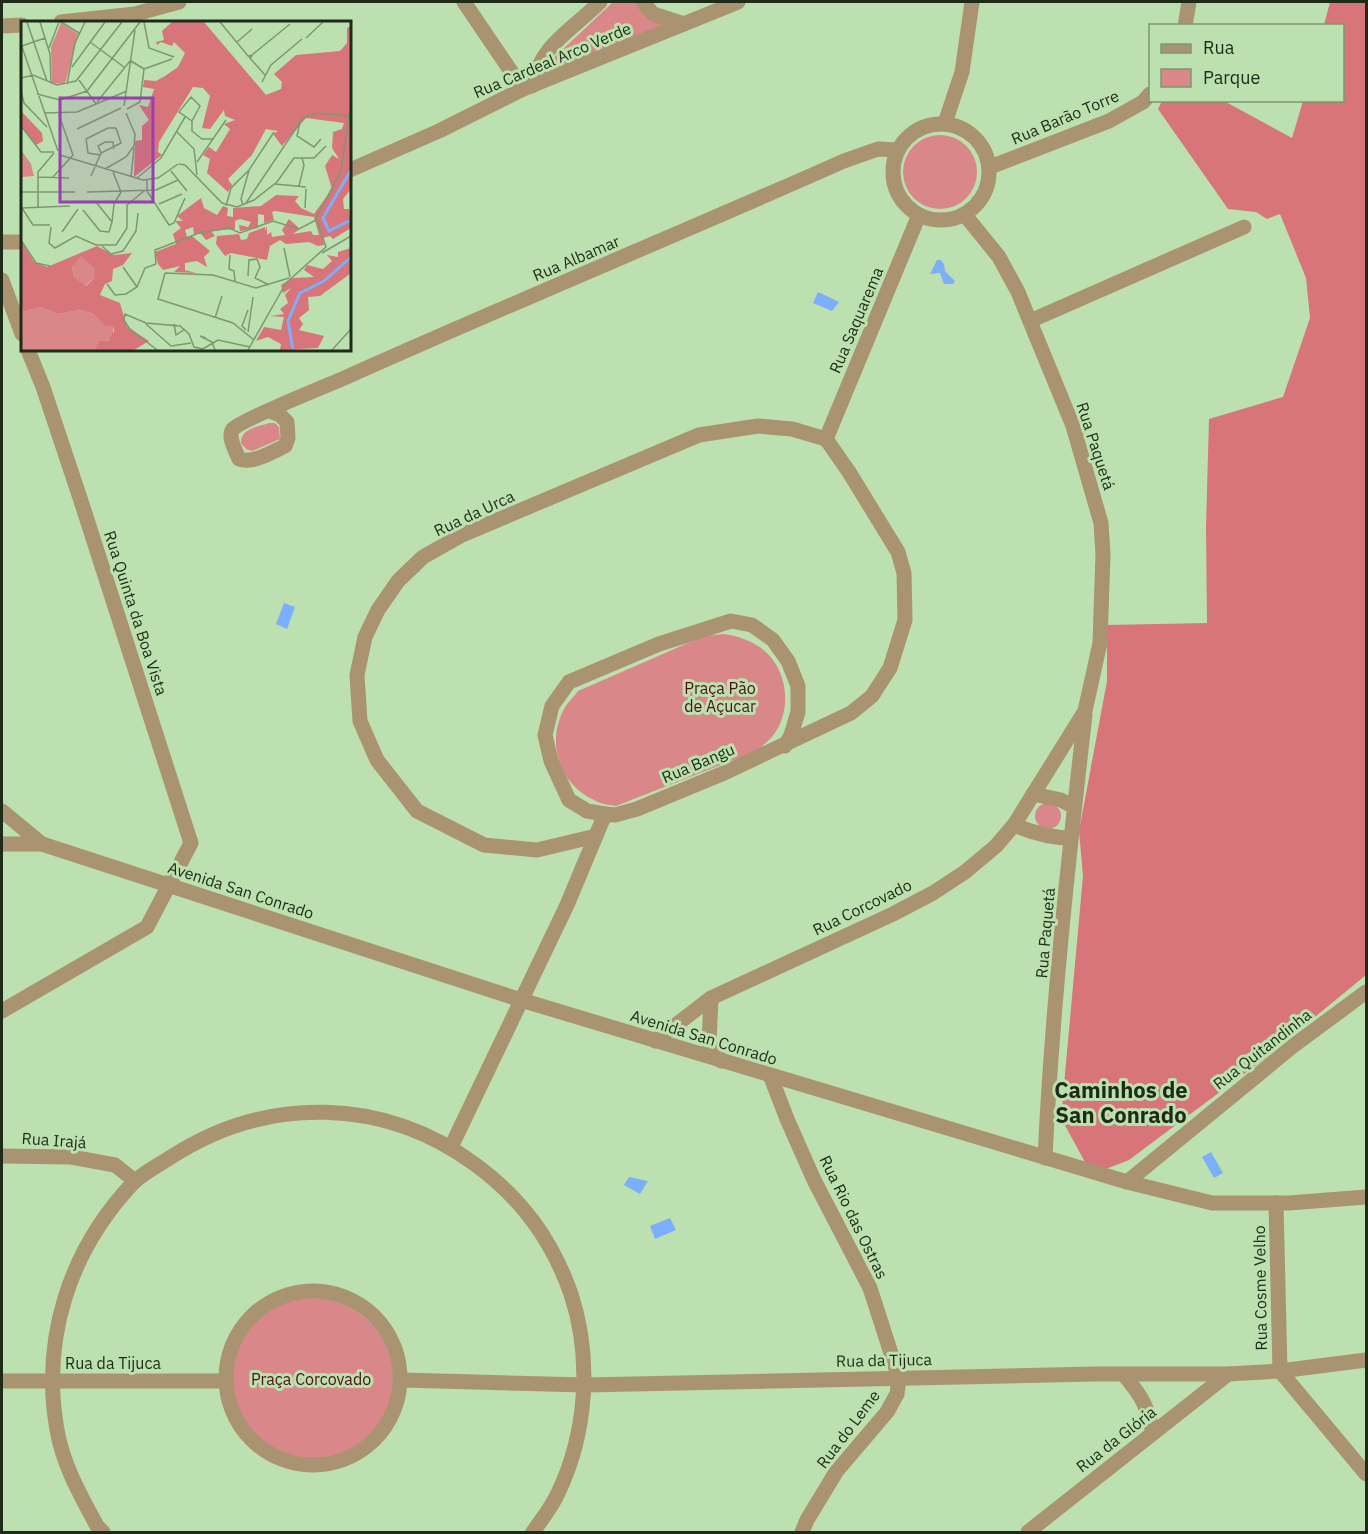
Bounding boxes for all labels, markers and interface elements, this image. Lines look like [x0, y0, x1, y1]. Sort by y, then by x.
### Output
street label: Rua Cardeal Arco Verde [470, 18, 634, 102]
inset map [21, 21, 351, 351]
legend [1149, 24, 1344, 102]
text: Rua [1203, 36, 1235, 59]
text: Parque [1203, 66, 1261, 89]
street label: Rua Barão Torre [1008, 85, 1122, 149]
street label: Rua Albamar [530, 231, 623, 285]
street label: Rua Saquarema [825, 263, 888, 376]
street label: Rua Paquetá [1072, 400, 1120, 493]
street label: Rua da Urca [431, 485, 518, 540]
street label: Rua Quinta da Boa Vista [100, 528, 172, 698]
park label: Praça Pão de Açucar [684, 678, 756, 716]
street label: Rua Bangu [659, 739, 737, 787]
street label: Avenida San Conrado [165, 857, 317, 923]
street label: Rua Corcovado [809, 874, 915, 940]
street label: Rua Paquetá [1031, 886, 1059, 979]
street label: Rua Quitandinha [1209, 1004, 1316, 1094]
street label: Avenida San Conrado [628, 1005, 780, 1069]
district label: Caminhos de San Conrado [1054, 1075, 1188, 1129]
street label: Rua Irajá [21, 1128, 88, 1152]
street label: Rua Rio das Ostras [815, 1152, 893, 1282]
street label: Rua Cosme Velho [1249, 1225, 1271, 1351]
street label: Rua da Tijuca [836, 1349, 933, 1371]
street label: Rua da Tijuca [65, 1353, 161, 1373]
park label: Praça Corcovado [251, 1369, 371, 1389]
street label: Rua do Leme [812, 1386, 884, 1472]
street label: Rua da Glória [1072, 1401, 1160, 1476]

